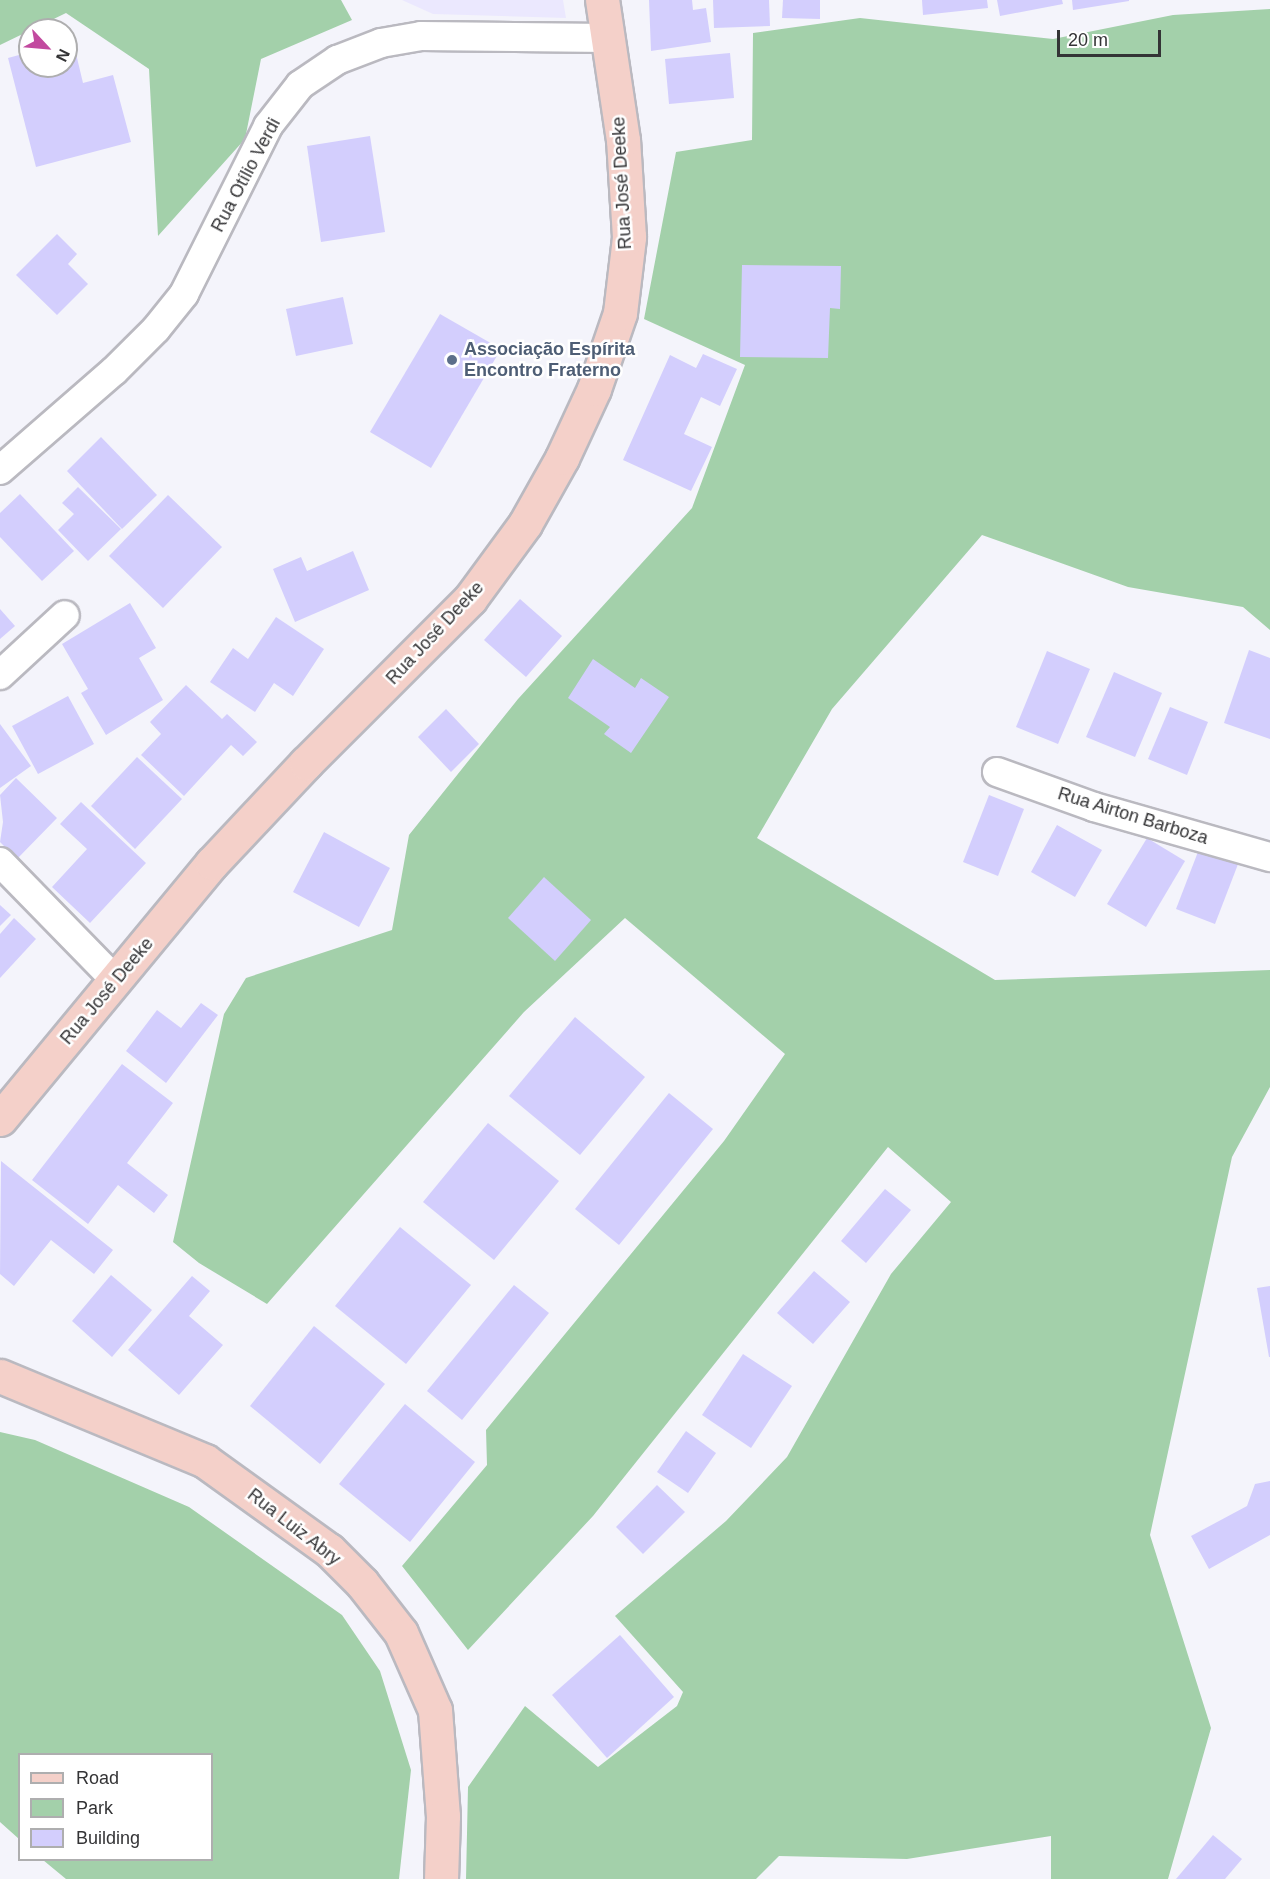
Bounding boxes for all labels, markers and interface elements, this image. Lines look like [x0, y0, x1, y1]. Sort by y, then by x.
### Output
north arrow [18, 18, 78, 78]
scale bar [1060, 18, 1164, 56]
text: 20 m [1068, 30, 1108, 50]
text: N [53, 46, 73, 64]
street label: Rua Otílio Verdi [207, 114, 285, 236]
street label: Rua José Deeke [608, 116, 636, 250]
place label: Associação Espírita Encontro Fraterno [464, 339, 635, 382]
marker: Associação Espírita Encontro Fraterno [445, 353, 459, 367]
street label: Rua José Deeke [382, 577, 488, 689]
street label: Rua Airton Barboza [1055, 783, 1211, 849]
street label: Rua José Deeke [56, 933, 158, 1049]
street label: Rua Luiz Abry [243, 1484, 345, 1570]
legend [18, 1753, 213, 1861]
text: Road [76, 1768, 119, 1788]
text: Park [76, 1798, 113, 1818]
text: Building [76, 1828, 140, 1848]

